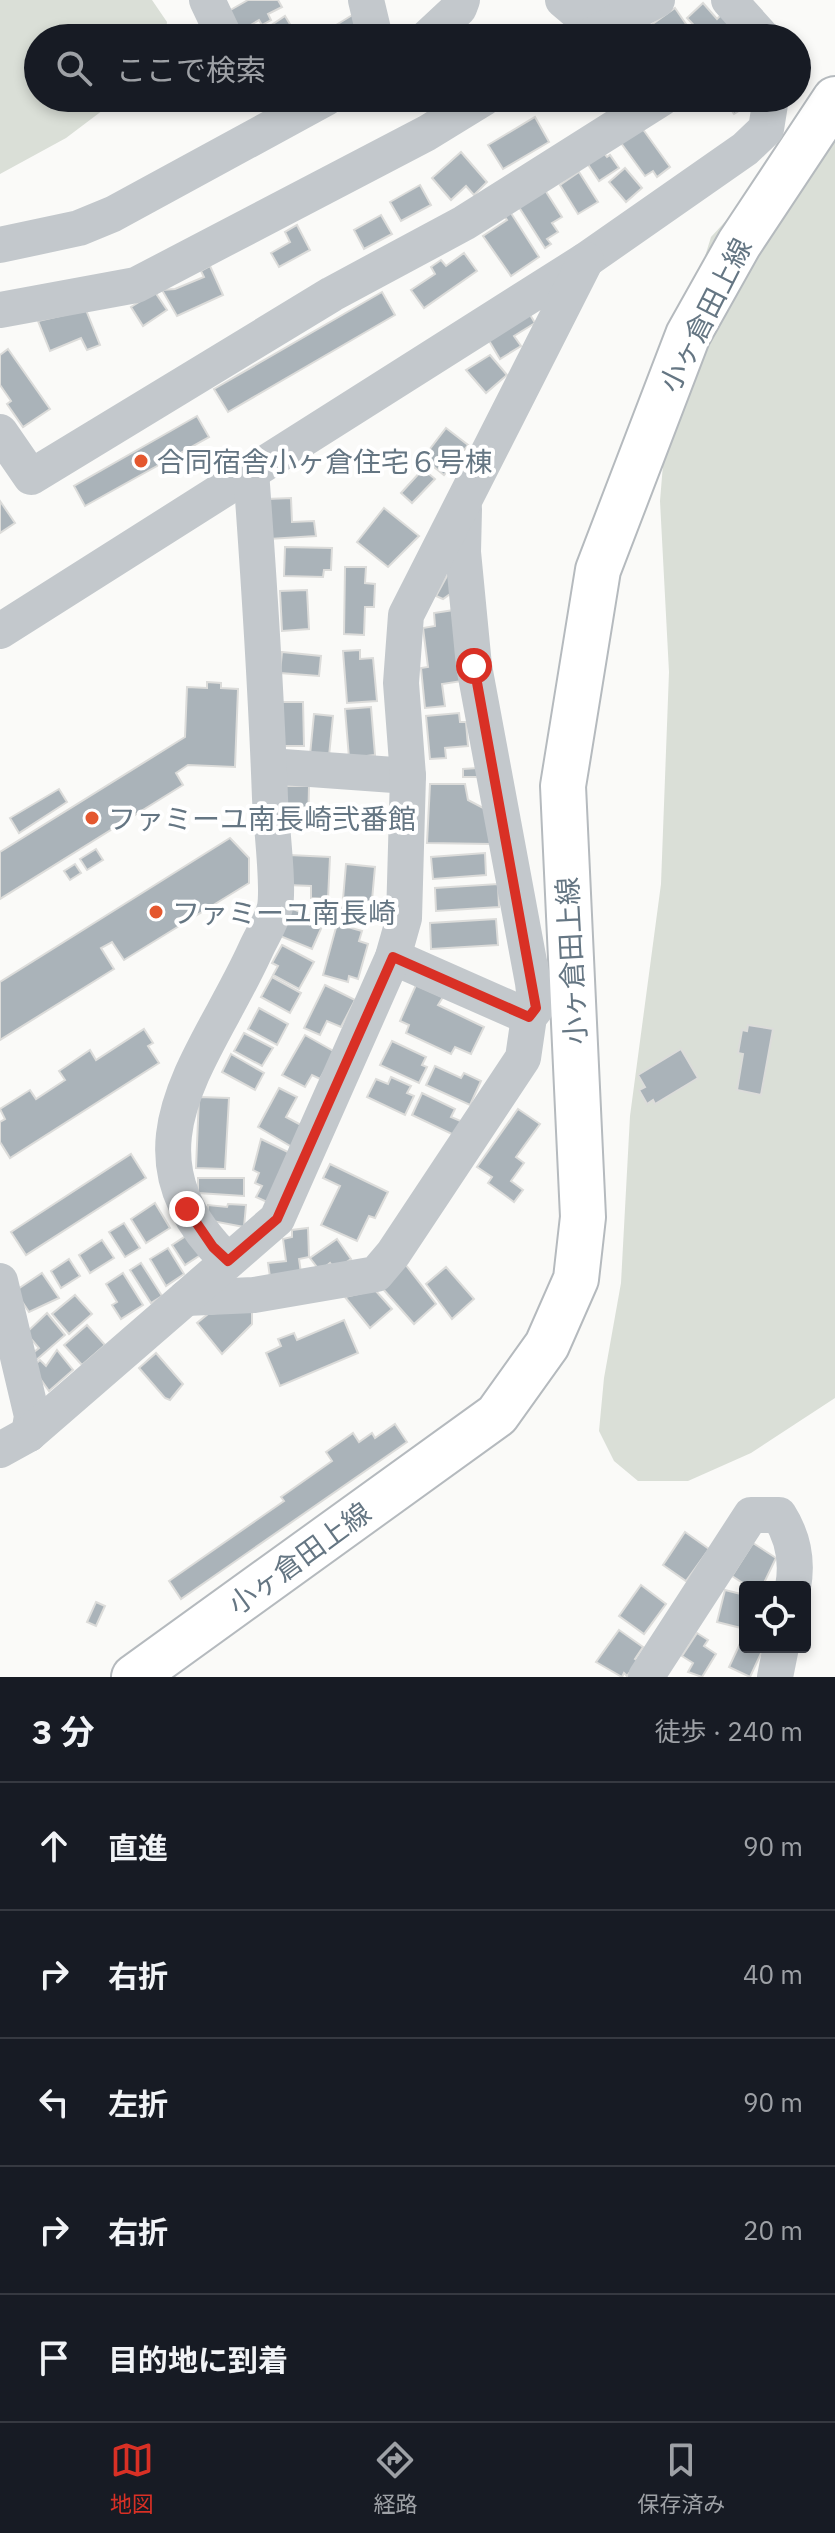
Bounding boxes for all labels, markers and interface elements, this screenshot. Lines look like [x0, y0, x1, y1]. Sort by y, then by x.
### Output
search box [24, 24, 811, 112]
icon: search [52, 46, 96, 90]
text: ここで検索 [116, 50, 266, 89]
street label: 小ヶ倉田上線 [650, 232, 760, 398]
place label: 合同宿舎小ヶ倉住宅６号棟 [157, 443, 493, 480]
marker: 合同宿舎小ヶ倉住宅６号棟 [132, 452, 150, 470]
route start [456, 648, 492, 684]
place label: ファミーユ南長崎弐番館 [108, 800, 416, 837]
marker: ファミーユ南長崎弐番館 [83, 809, 101, 827]
street label: 小ヶ倉田上線 [548, 876, 594, 1046]
place label: ファミーユ南長崎 [172, 894, 396, 931]
marker: ファミーユ南長崎 [147, 903, 165, 921]
route end [169, 1191, 205, 1227]
street label: 小ヶ倉田上線 [220, 1494, 378, 1622]
map controls [739, 1581, 811, 1653]
button: locate [739, 1581, 811, 1653]
text: 3 分 [32, 1709, 94, 1753]
text: 徒歩 · 240 m [655, 1714, 803, 1748]
icon: ahead [32, 1824, 76, 1868]
text: 直進 [108, 1828, 168, 1867]
text: 90 m [743, 1829, 803, 1863]
icon: right [32, 1952, 76, 1996]
text: 右折 [108, 1956, 168, 1995]
text: 40 m [743, 1957, 803, 1991]
icon: left [32, 2080, 76, 2124]
text: 左折 [108, 2084, 168, 2123]
text: 90 m [743, 2085, 803, 2119]
icon: right [32, 2208, 76, 2252]
text: 右折 [108, 2212, 168, 2251]
text: 20 m [743, 2213, 803, 2247]
icon: arrive [32, 2336, 76, 2380]
text: 目的地に到着 [108, 2340, 288, 2379]
tab: 地図 [110, 2438, 154, 2518]
tab: 経路 [373, 2438, 417, 2518]
tab: 保存済み [637, 2438, 725, 2518]

